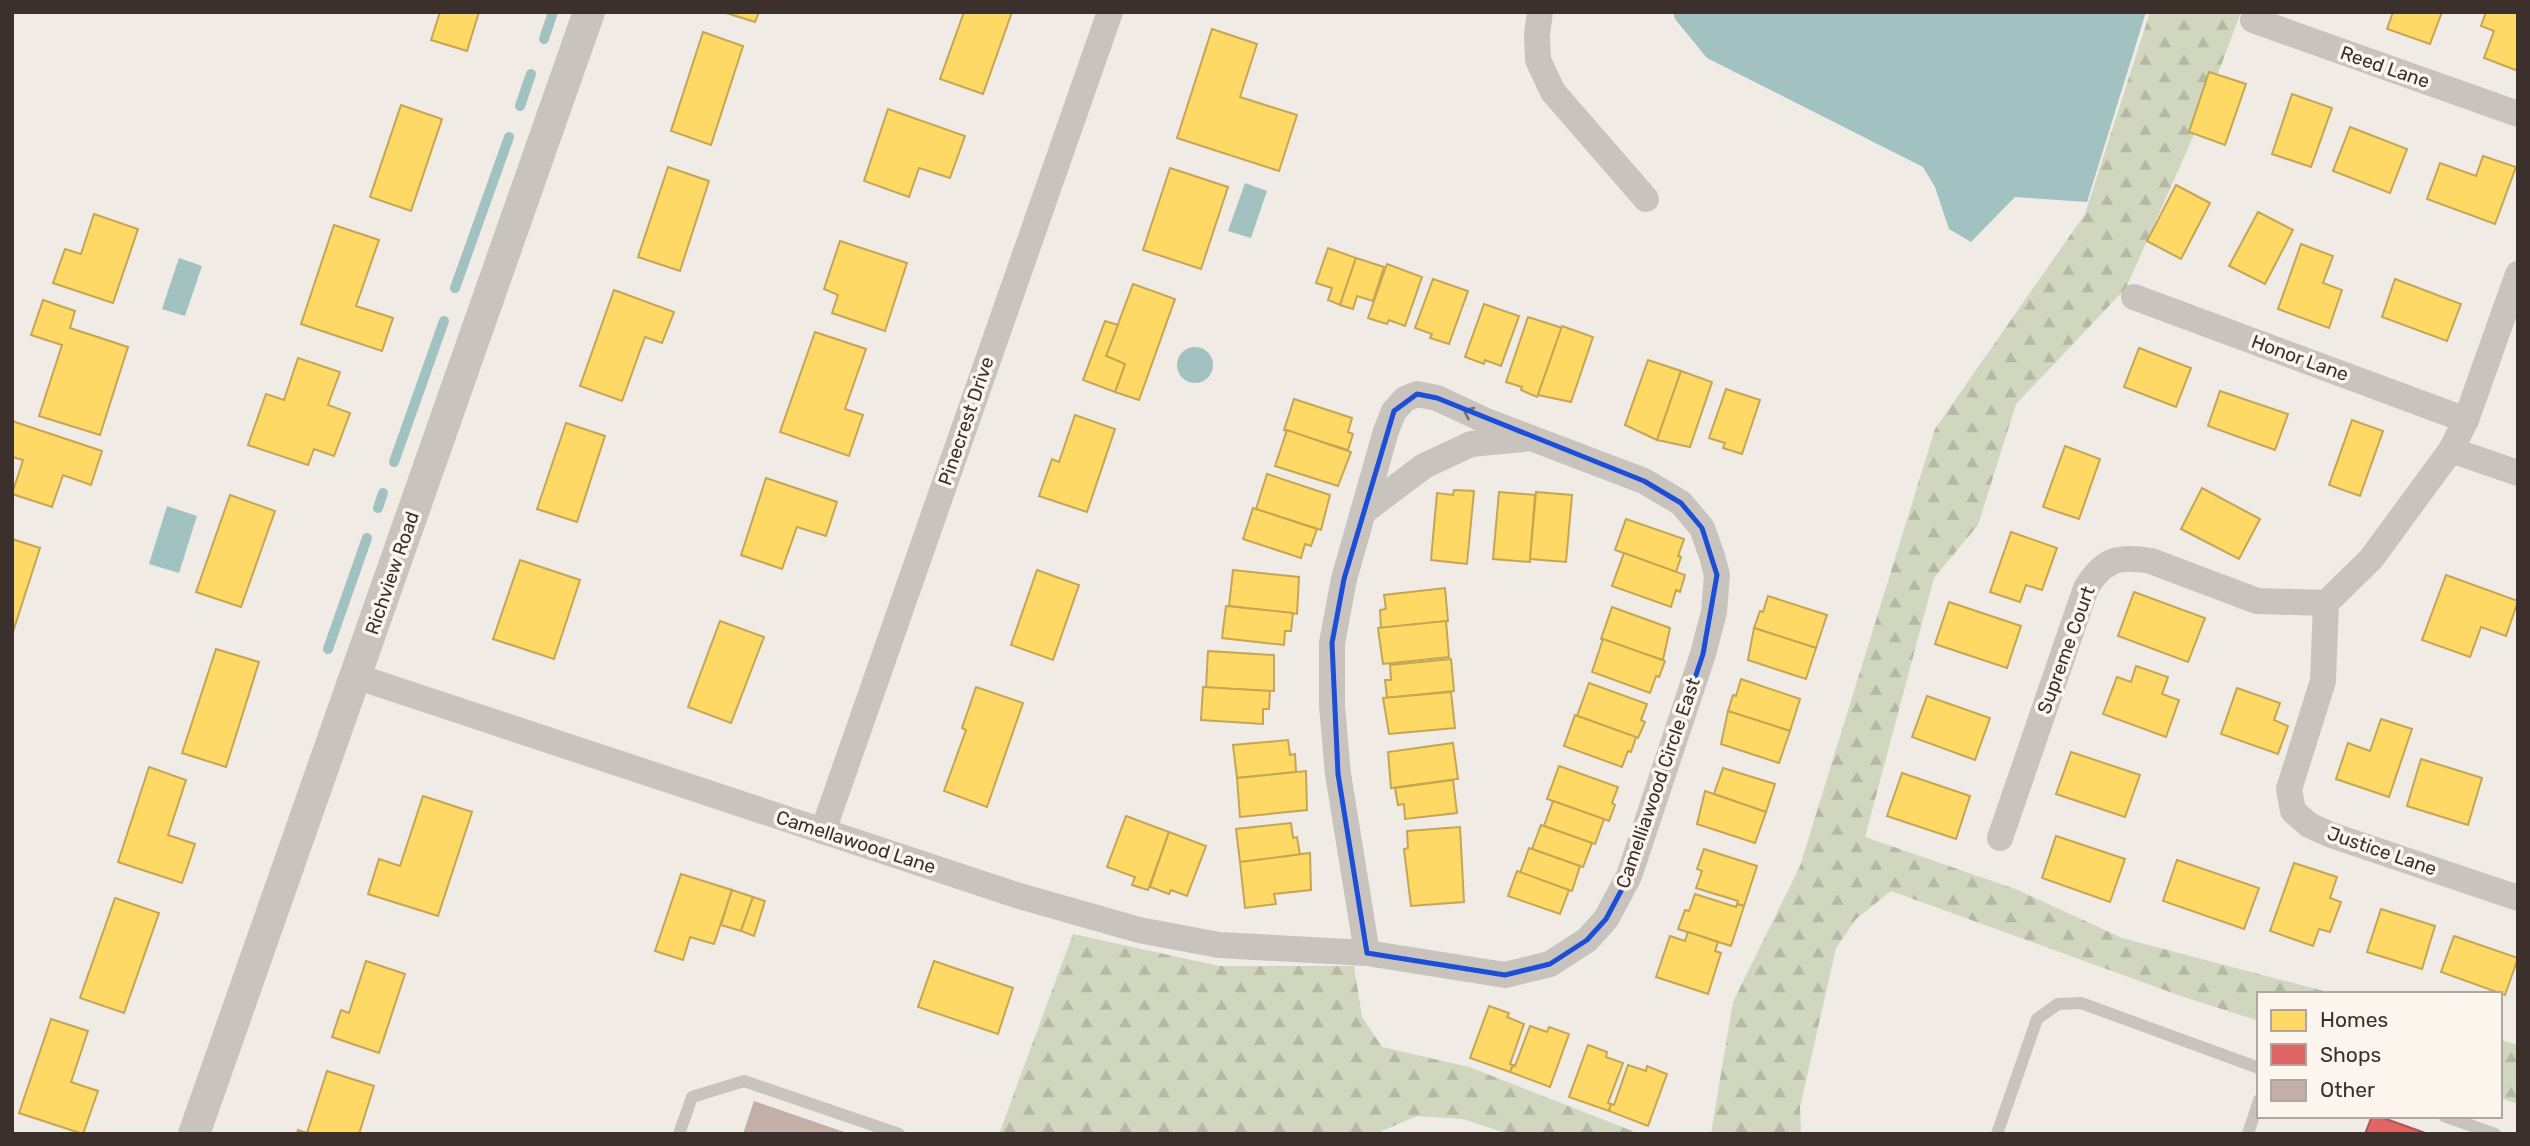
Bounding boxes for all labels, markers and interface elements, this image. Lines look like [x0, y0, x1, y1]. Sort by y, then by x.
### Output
street label: Reed Lane [2337, 41, 2433, 93]
street label: Honor Lane [2248, 330, 2352, 386]
street label: Pinecrest Drive [933, 354, 999, 488]
one-way arrow [1463, 407, 1475, 421]
street label: Richview Road [360, 508, 424, 638]
street label: Supreme Court [2032, 583, 2100, 717]
street label: Camelliawood Circle East [1611, 674, 1705, 891]
street label: Camellawood Lane [773, 805, 939, 879]
street label: Justice Lane [2324, 822, 2440, 880]
legend [2257, 992, 2502, 1118]
text: Homes [2320, 1007, 2388, 1032]
text: Shops [2320, 1042, 2381, 1067]
text: Other [2320, 1077, 2375, 1102]

